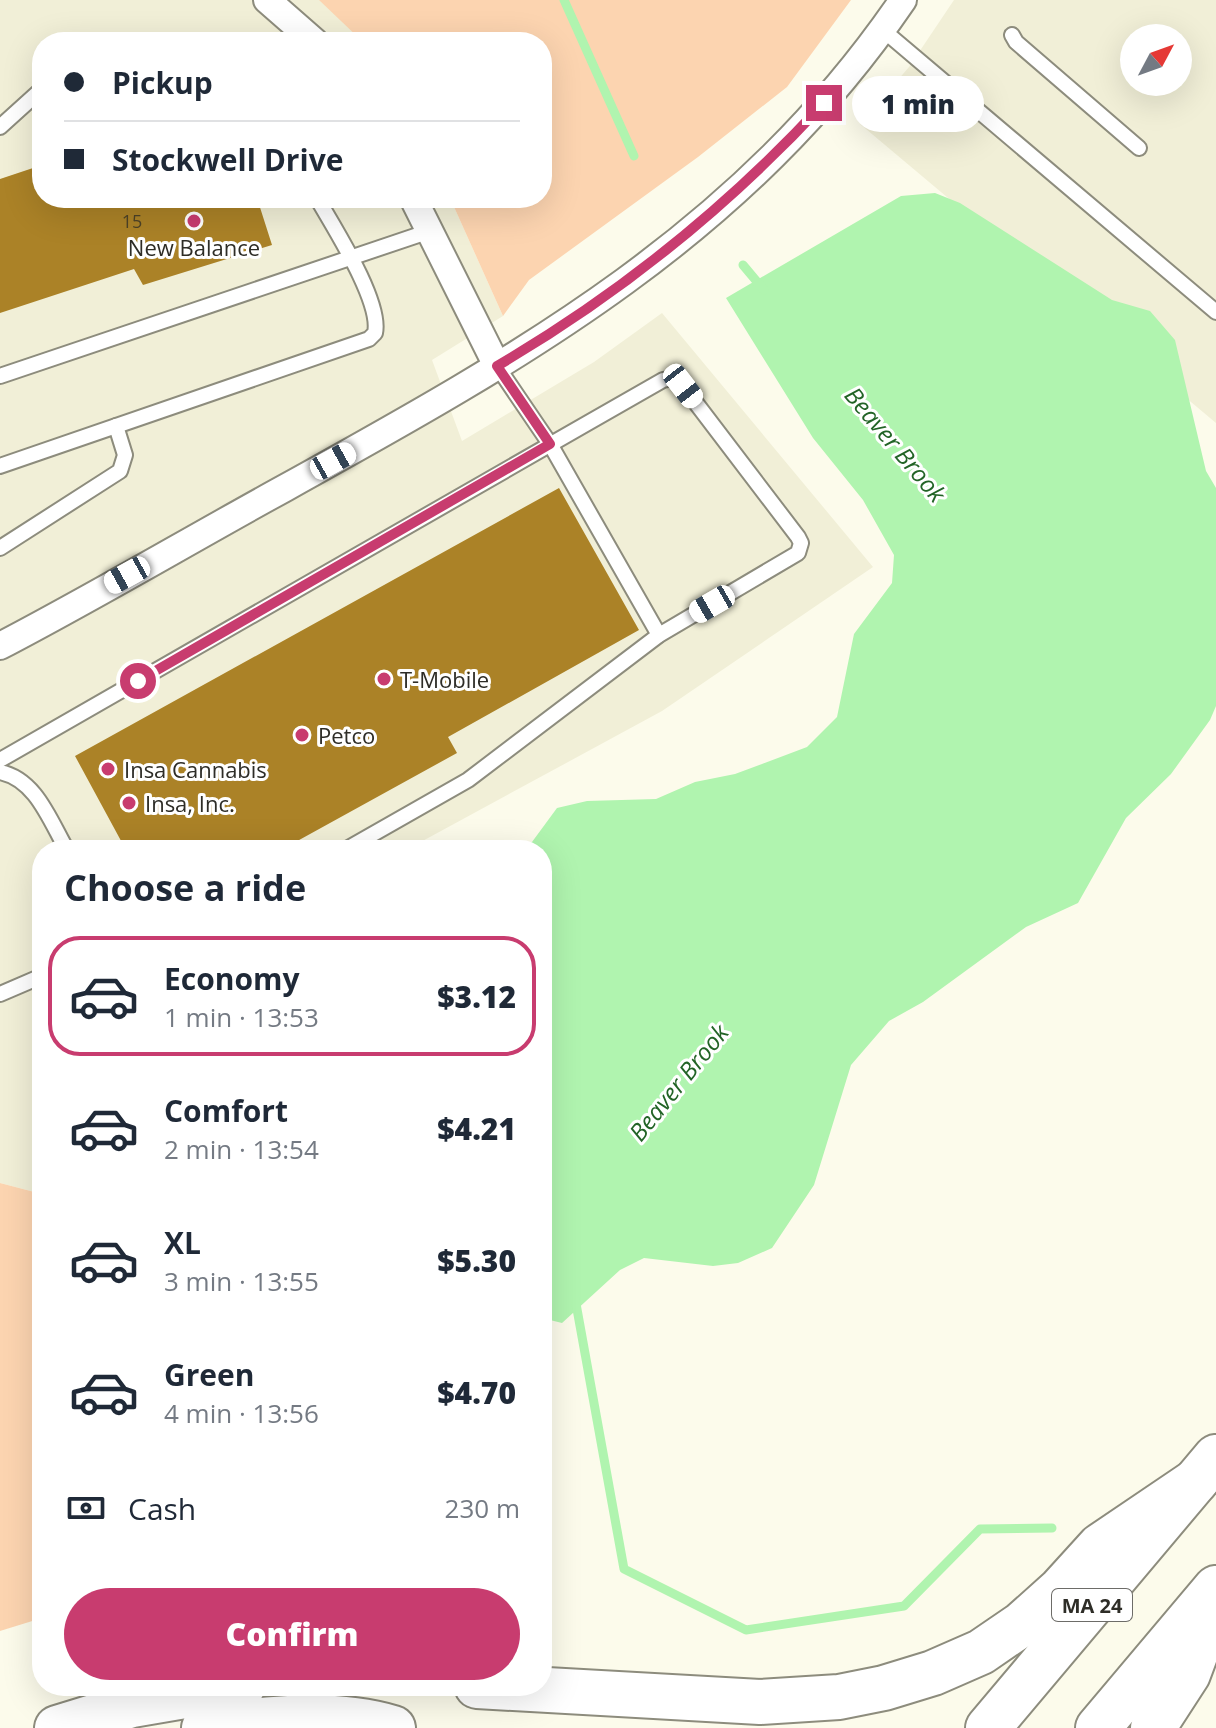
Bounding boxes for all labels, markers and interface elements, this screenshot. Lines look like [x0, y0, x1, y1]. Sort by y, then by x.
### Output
north arrow [1120, 24, 1192, 96]
map controls [1120, 24, 1192, 96]
text: Pickup [112, 62, 213, 103]
callout: 1 min [852, 75, 984, 131]
route end [806, 85, 842, 121]
text: 1 min [881, 86, 955, 122]
text: Stockwell Drive [112, 139, 343, 180]
house number: 15 [122, 209, 142, 233]
marker: New Balance [185, 212, 203, 230]
place label: New Balance [128, 232, 260, 262]
car [659, 360, 707, 412]
water label: Beaver Brook [838, 379, 955, 510]
car [306, 439, 360, 483]
car [100, 553, 154, 597]
car [685, 582, 739, 626]
route start [120, 663, 156, 699]
place label: T-Mobile [400, 664, 489, 694]
marker: T-Mobile [375, 670, 393, 688]
place label: Petco [318, 720, 375, 750]
marker: Petco [293, 726, 311, 744]
place label: Insa Cannabis [124, 754, 267, 784]
marker: Insa Cannabis [99, 760, 117, 778]
place label: Insa, Inc. [145, 788, 235, 818]
marker: Insa, Inc. [120, 794, 138, 812]
text: Choose a ride [64, 863, 306, 912]
text: Economy [164, 958, 300, 999]
icon: car [68, 960, 140, 1032]
text: $3.12 [437, 976, 516, 1017]
text: 1 min · 13:53 [164, 999, 319, 1035]
water label: Beaver Brook [621, 1016, 736, 1147]
text: Comfort [164, 1090, 288, 1131]
icon: car [68, 1092, 140, 1164]
text: $4.21 [437, 1108, 516, 1149]
text: 2 min · 13:54 [164, 1131, 319, 1167]
text: XL [164, 1222, 201, 1263]
icon: car [68, 1224, 140, 1296]
text: $5.30 [437, 1240, 516, 1281]
text: 3 min · 13:55 [164, 1263, 319, 1299]
text: Green [164, 1354, 255, 1395]
icon: car [68, 1356, 140, 1428]
text: $4.70 [437, 1372, 516, 1413]
text: 4 min · 13:56 [164, 1395, 319, 1431]
icon: cash [64, 1486, 108, 1530]
text: Cash [128, 1488, 196, 1529]
text: 230 m [445, 1490, 520, 1526]
button: Confirm [64, 1588, 520, 1680]
road number: MA 24 [1052, 1589, 1132, 1621]

